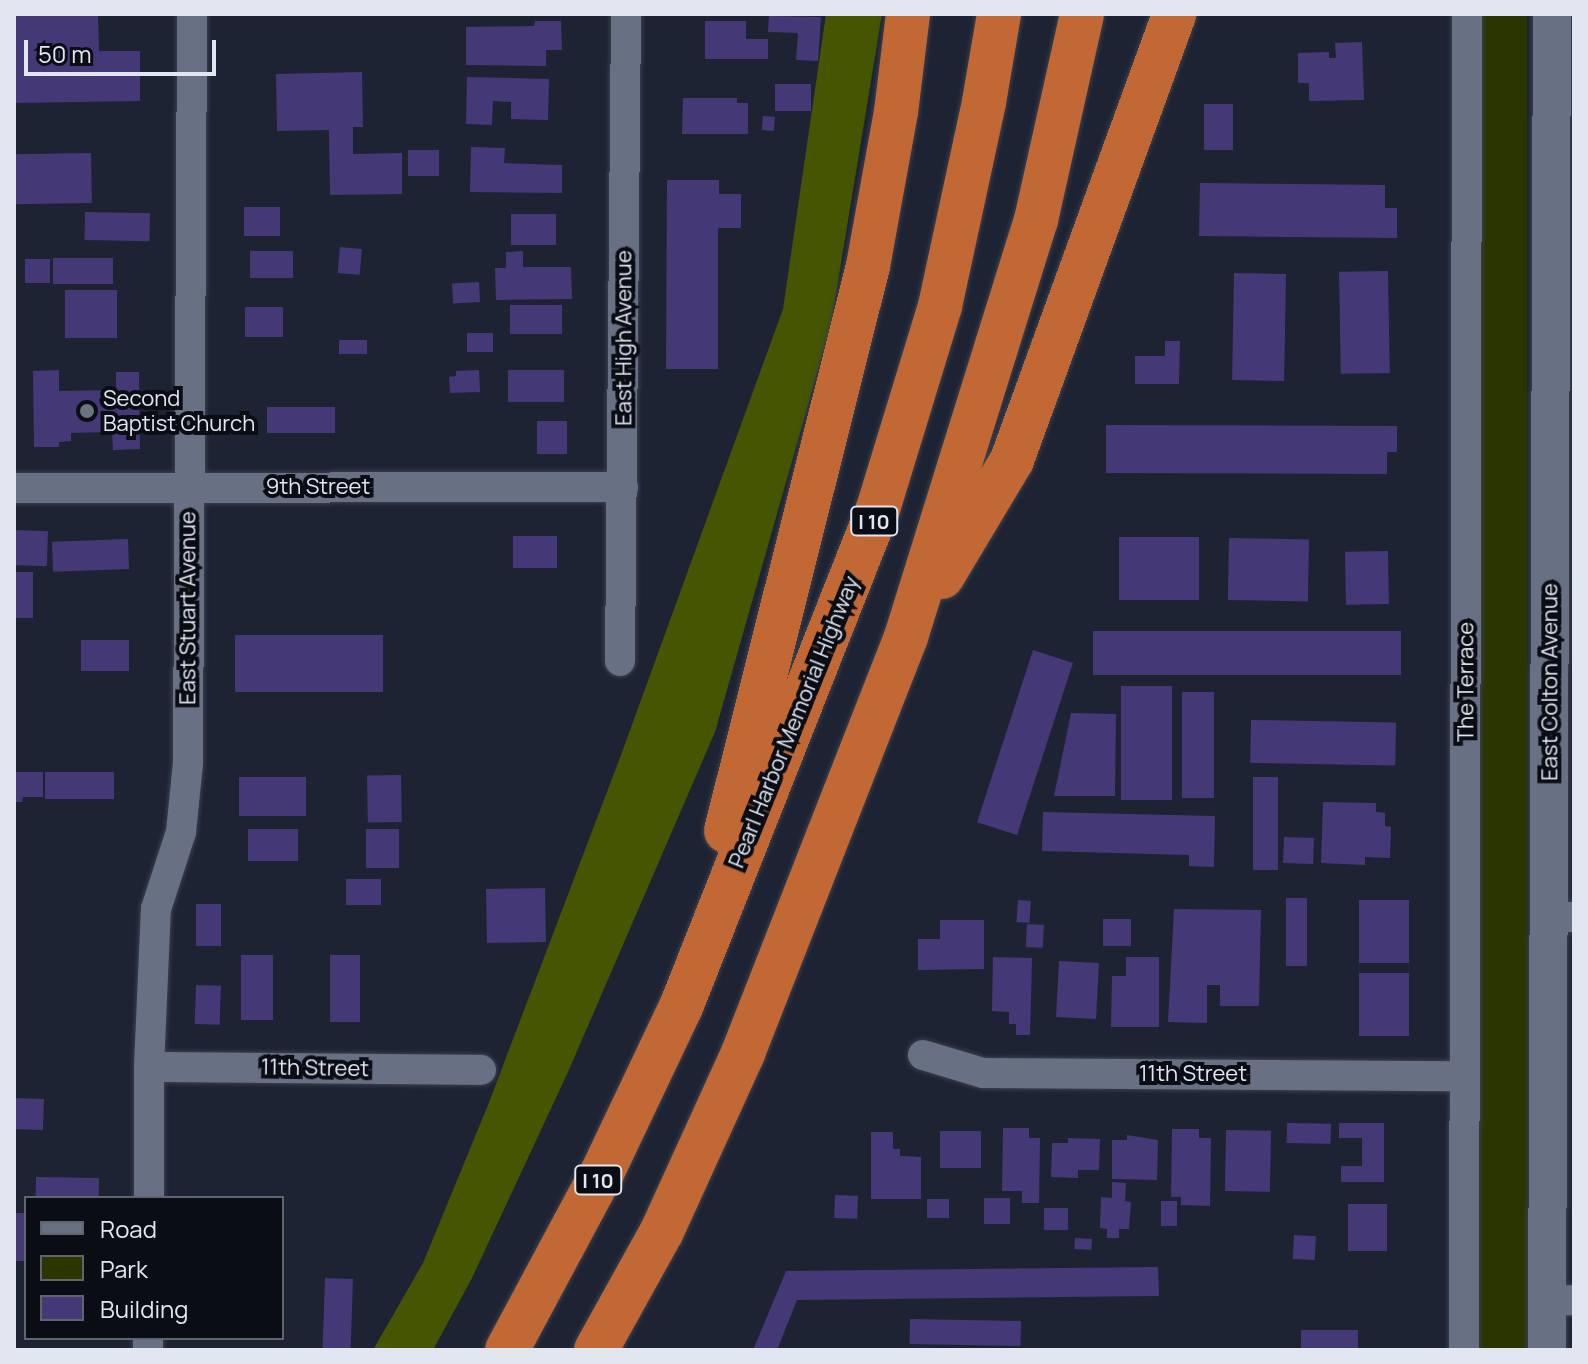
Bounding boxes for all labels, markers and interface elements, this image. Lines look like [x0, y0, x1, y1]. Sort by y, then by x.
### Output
scale bar [28, 24, 220, 74]
text: 50 m [38, 37, 92, 70]
street label: East High Avenue [611, 250, 637, 426]
place label: Second Baptist Church [103, 385, 255, 436]
marker: Second Baptist Church [78, 402, 96, 420]
street label: 9th Street [266, 474, 370, 500]
road number: I 10 [850, 505, 898, 537]
street label: East Stuart Avenue [175, 511, 201, 705]
street label: Pearl Harbor Memorial Highway [723, 572, 865, 872]
street label: East Colton Avenue [1537, 583, 1563, 781]
street label: The Terrace [1453, 622, 1479, 742]
street label: 11th Street [261, 1054, 369, 1082]
street label: 11th Street [1139, 1061, 1247, 1087]
road number: I 10 [574, 1164, 622, 1196]
legend [24, 1196, 284, 1340]
text: Road [100, 1212, 157, 1245]
text: Park [100, 1252, 148, 1285]
text: Building [100, 1292, 188, 1325]

